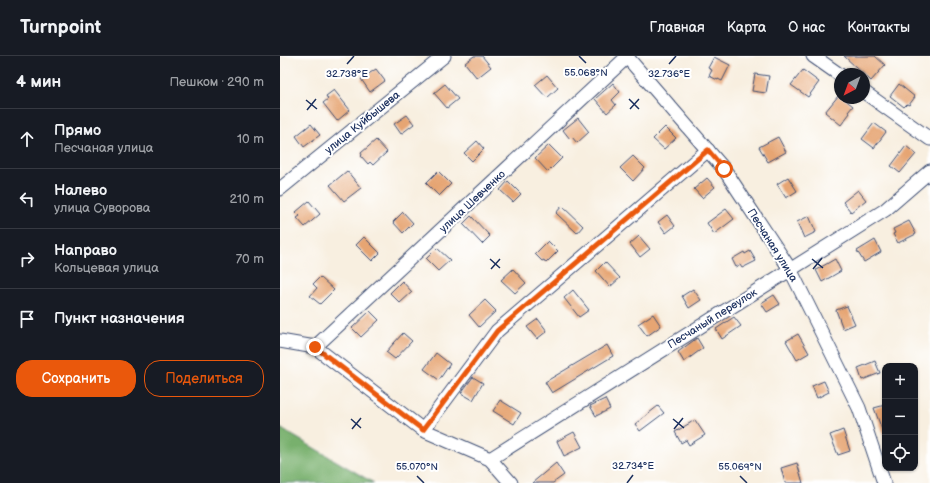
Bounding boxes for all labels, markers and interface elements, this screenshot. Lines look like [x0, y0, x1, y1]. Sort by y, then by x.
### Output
text: Turnpoint [20, 16, 101, 39]
text: Главная [650, 19, 705, 36]
text: Карта [727, 19, 766, 36]
text: О нас [788, 19, 825, 36]
text: Контакты [847, 19, 910, 36]
text: 55.068°N [564, 67, 608, 79]
text: 32.738°E [326, 68, 368, 80]
text: 32.736°E [648, 68, 690, 80]
north arrow [834, 68, 870, 104]
text: 4 мин [16, 72, 61, 92]
text: Пешком · 290 m [169, 74, 264, 90]
street label: улица Куйбышева [322, 88, 403, 157]
text: Прямо [54, 121, 101, 140]
icon: ahead [16, 128, 38, 150]
text: 10 m [237, 131, 264, 147]
text: Песчаная улица [54, 140, 154, 156]
route start [715, 160, 733, 178]
street label: улица Шевченко [437, 167, 508, 235]
text: Налево [54, 181, 107, 200]
icon: left [16, 188, 38, 210]
text: 210 m [230, 191, 264, 207]
text: улица Суворова [54, 200, 150, 216]
street label: Песчаная улица [745, 206, 801, 285]
text: Направо [54, 241, 117, 260]
icon: right [16, 248, 38, 270]
text: 70 m [236, 251, 264, 267]
text: Кольцевая улица [54, 260, 159, 276]
street label: Песчаный переулок [665, 286, 760, 351]
icon: arrive [16, 308, 38, 330]
text: Пункт назначения [54, 309, 185, 328]
route end [306, 338, 324, 356]
button: Сохранить [16, 360, 136, 397]
button: Поделиться [144, 360, 264, 397]
map controls [882, 363, 918, 471]
button: + [882, 363, 918, 399]
button: − [882, 399, 918, 435]
button: locate [882, 435, 918, 471]
text: 32.734°E [612, 460, 654, 472]
text: 55.070°N [396, 461, 438, 473]
text: 55.069°N [718, 461, 762, 473]

